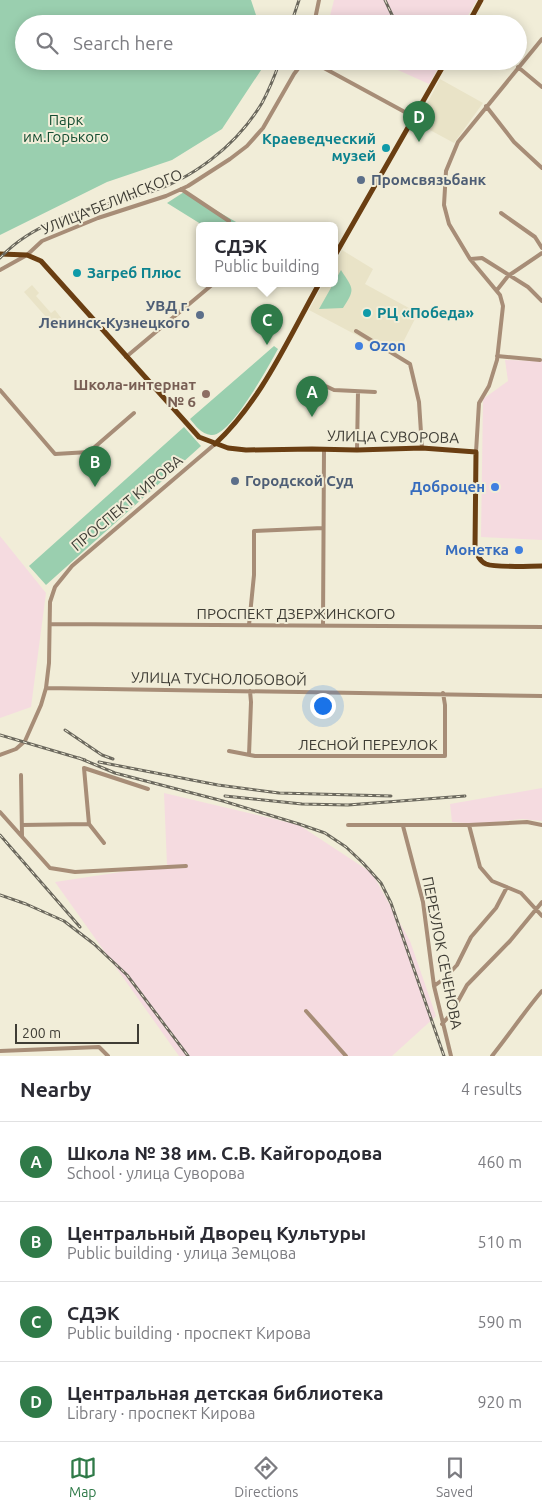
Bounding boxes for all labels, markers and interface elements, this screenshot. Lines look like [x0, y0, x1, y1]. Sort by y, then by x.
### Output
search box [15, 15, 527, 70]
icon: search [33, 29, 61, 57]
text: Search here [73, 32, 173, 54]
pin: D [403, 101, 435, 142]
park label: Парк им.Горького [23, 111, 109, 145]
place label: Краеведческий музей [262, 130, 376, 164]
marker: Краеведческий музей [380, 142, 392, 154]
street label: УЛИЦА БЕЛИНСКОГО [39, 165, 185, 238]
place label: Промсвязьбанк [371, 171, 487, 188]
marker: Промсвязьбанк [355, 174, 367, 186]
popup [196, 222, 338, 287]
text: СДЭК [214, 235, 267, 257]
text: Public building [214, 257, 320, 275]
place label: Загреб Плюс [87, 264, 181, 281]
marker: Загреб Плюс [71, 267, 83, 279]
place label: УВД г. Ленинск-Кузнецкого [38, 297, 190, 331]
pin: C [251, 304, 283, 345]
place label: РЦ «Победа» [377, 304, 474, 321]
marker: РЦ «Победа» [361, 307, 373, 319]
marker: УВД г. Ленинск-Кузнецкого [194, 309, 206, 321]
place label: Ozon [369, 337, 406, 354]
marker: Ozon [353, 340, 365, 352]
place label: Школа-интернат № 6 [73, 376, 196, 410]
pin: A [296, 376, 328, 417]
marker: Школа-интернат № 6 [200, 388, 212, 400]
street label: УЛИЦА СУВОРОВА [327, 427, 459, 446]
pin: B [79, 446, 111, 487]
street label: ПРОСПЕКТ КИРОВА [68, 451, 186, 554]
place label: Городской Суд [245, 472, 354, 489]
marker: Городской Суд [229, 475, 241, 487]
place label: Доброцен [410, 478, 485, 495]
marker: Доброцен [489, 481, 501, 493]
place label: Монетка [445, 541, 509, 558]
marker: Монетка [513, 544, 525, 556]
street label: ПРОСПЕКТ ДЗЕРЖИНСКОГО [197, 605, 395, 622]
street label: УЛИЦА ТУСНОЛОБОВОЙ [131, 668, 307, 689]
your location [310, 693, 336, 719]
street label: ЛЕСНОЙ ПЕРЕУЛОК [298, 736, 438, 753]
street label: ПЕРЕУЛОК СЕЧЕНОВА [419, 875, 466, 1031]
scale bar [15, 1021, 139, 1044]
text: 200 m [22, 1025, 61, 1041]
text: Nearby [20, 1077, 91, 1101]
text: 4 results [461, 1080, 522, 1098]
text: Школа № 38 им. С.В. Кайгородова [67, 1142, 382, 1164]
text: A [30, 1153, 42, 1171]
text: 460 m [477, 1153, 522, 1171]
text: School · улица Суворова [67, 1164, 245, 1182]
text: Центральный Дворец Культуры [67, 1222, 366, 1244]
text: B [31, 1233, 41, 1251]
text: 510 m [477, 1233, 522, 1251]
text: Public building · улица Земцова [67, 1244, 296, 1262]
text: СДЭК [67, 1302, 120, 1324]
text: C [31, 1313, 41, 1331]
text: 590 m [477, 1313, 522, 1331]
text: Public building · проспект Кирова [67, 1324, 311, 1342]
text: Центральная детская библиотека [67, 1382, 384, 1404]
text: D [30, 1393, 42, 1411]
text: 920 m [477, 1393, 522, 1411]
text: Library · проспект Кирова [67, 1404, 255, 1422]
tab: Map [69, 1454, 97, 1500]
tab: Directions [234, 1454, 298, 1500]
tab: Saved [436, 1454, 473, 1500]

